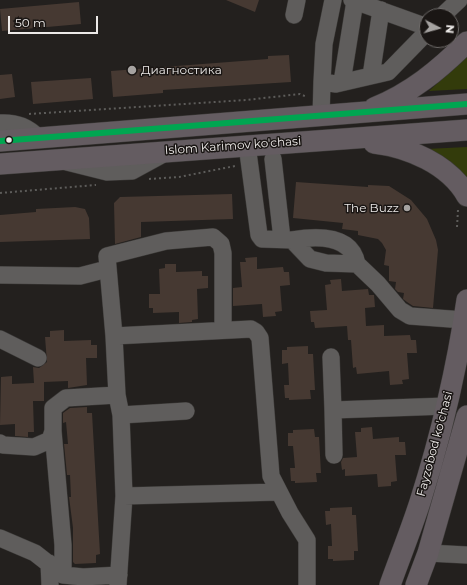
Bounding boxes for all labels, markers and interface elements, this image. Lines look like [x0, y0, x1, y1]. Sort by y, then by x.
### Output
scale bar [10, 8, 100, 34]
north arrow [419, 8, 459, 48]
text: 50 m [15, 15, 46, 30]
text: N [443, 24, 457, 34]
place label: Диагностика [141, 63, 222, 77]
marker: Диагностика [126, 64, 138, 76]
street label: Islom Karimov ko'chasi [164, 134, 302, 158]
unlabelled marker [4, 135, 14, 145]
place label: The Buzz [344, 201, 399, 215]
marker: The Buzz [402, 203, 412, 213]
street label: Fayzobod ko'chasi [414, 390, 456, 498]

